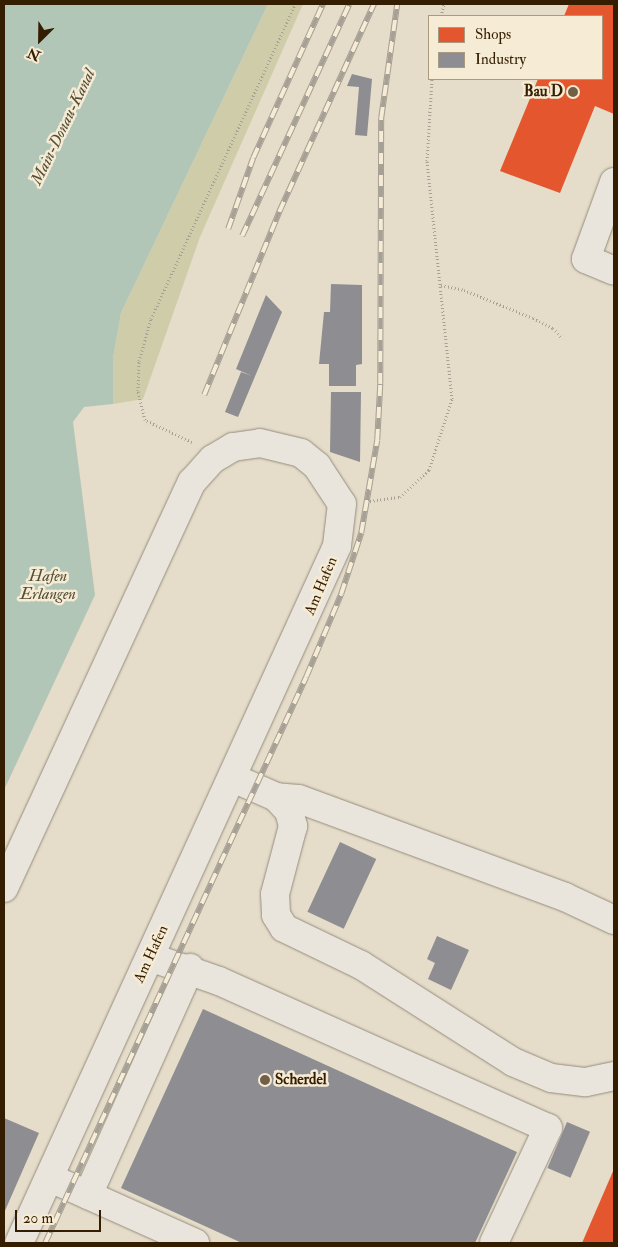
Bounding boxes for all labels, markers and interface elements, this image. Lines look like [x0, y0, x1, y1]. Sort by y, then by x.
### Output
north arrow [15, 15, 65, 65]
legend [428, 15, 603, 80]
text: Shops [475, 25, 511, 44]
text: N [25, 44, 43, 65]
text: Industry [475, 50, 526, 69]
water label: Main-Donau-Kanal [27, 66, 99, 188]
place label: Bau D [524, 83, 563, 101]
marker: Bau D [567, 86, 579, 98]
street label: Am Hafen [301, 554, 341, 618]
water label: Hafen Erlangen [20, 566, 76, 604]
street label: Am Hafen [130, 922, 172, 986]
place label: Scherdel [275, 1071, 327, 1089]
marker: Scherdel [259, 1074, 271, 1086]
scale bar [18, 1200, 104, 1232]
text: 20 m [23, 1209, 53, 1228]

